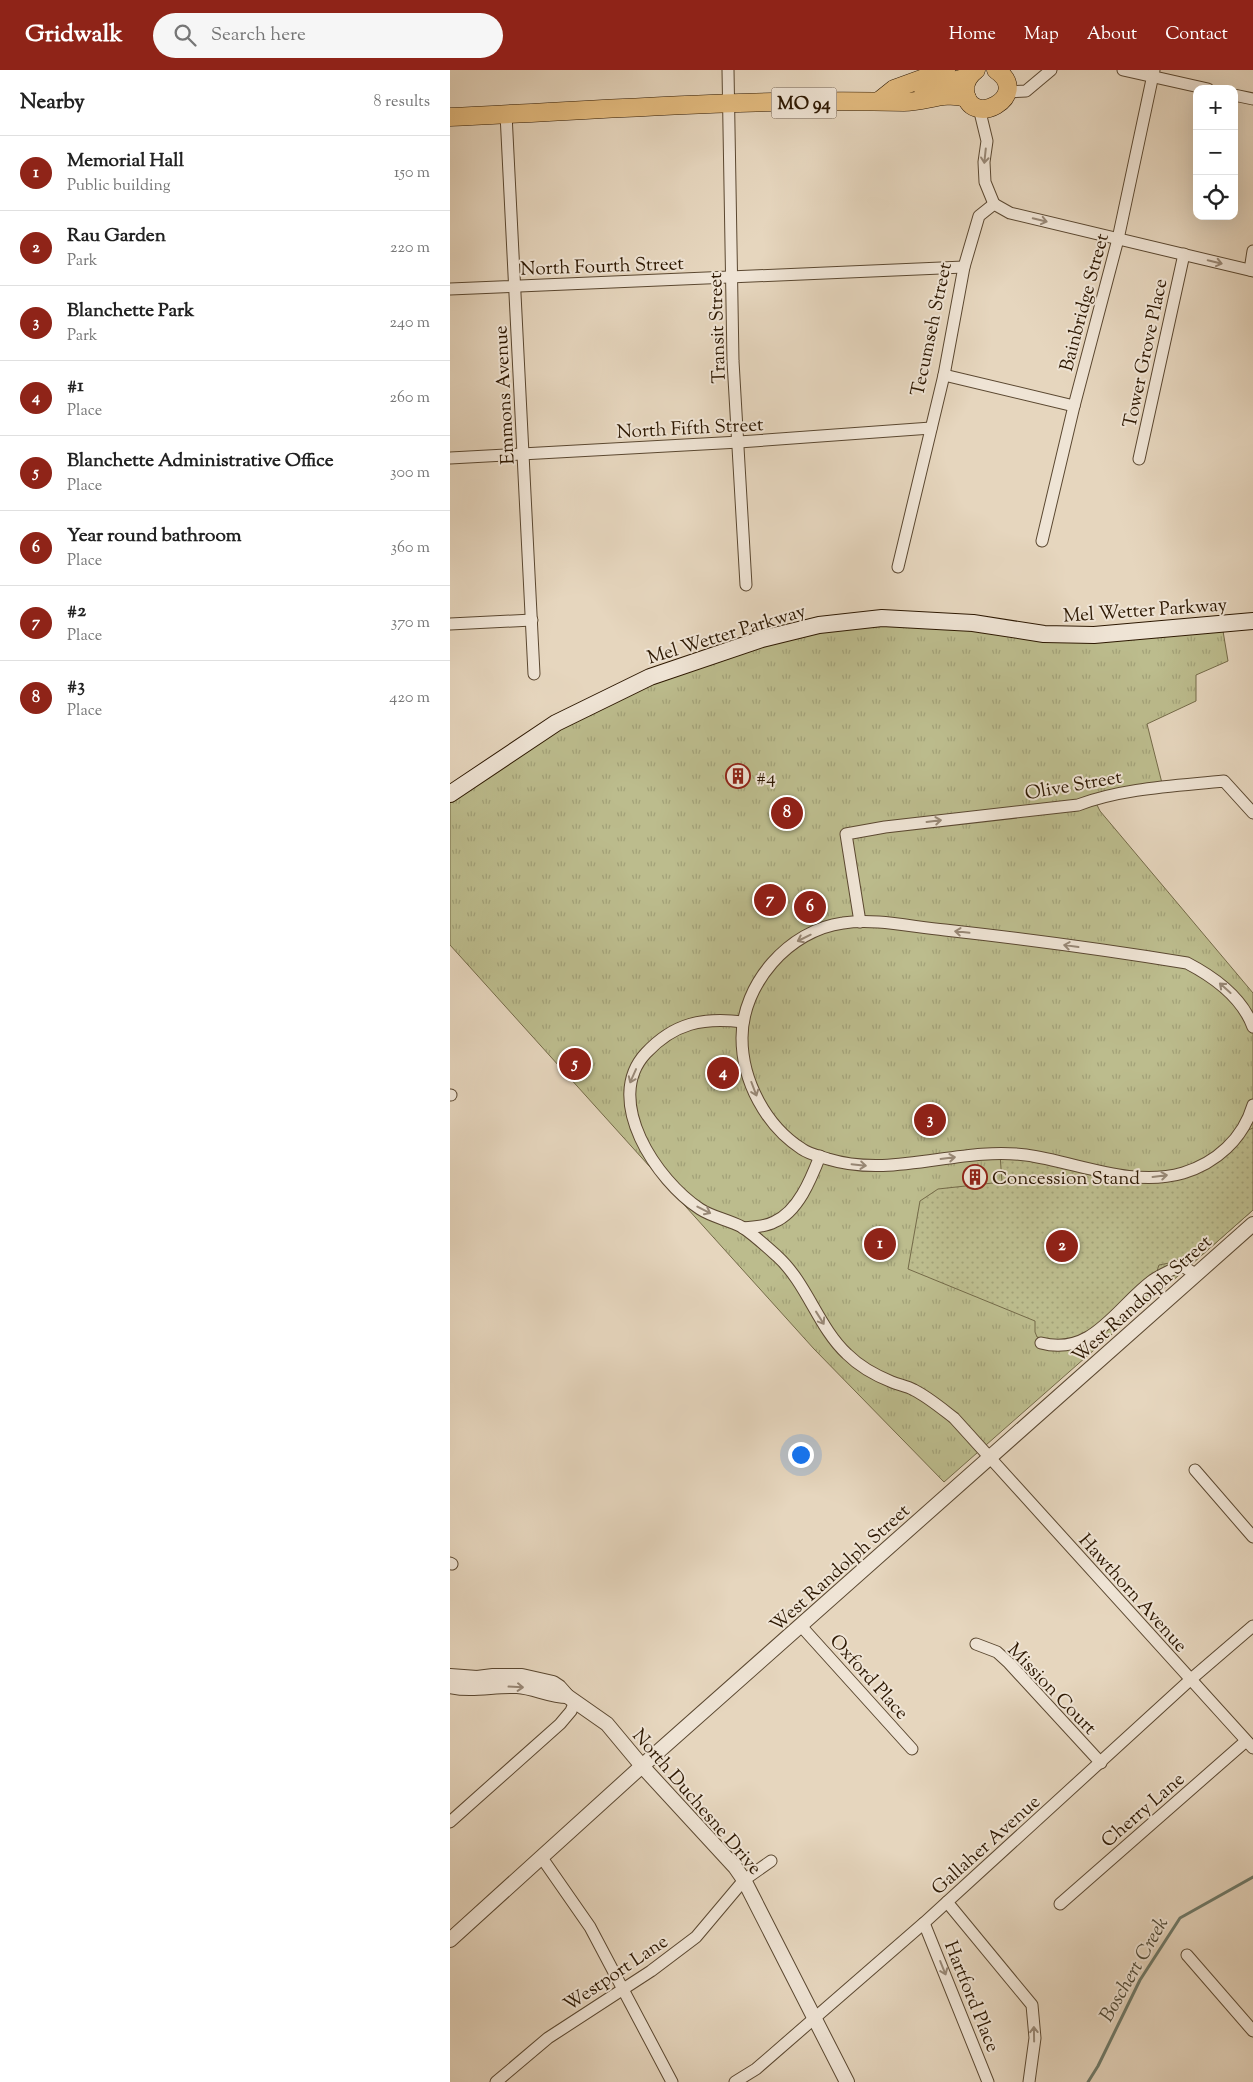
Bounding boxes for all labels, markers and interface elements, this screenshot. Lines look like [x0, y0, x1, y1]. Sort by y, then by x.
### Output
search box [153, 13, 503, 58]
text: Gridwalk [25, 18, 123, 52]
icon: search [171, 21, 199, 49]
text: Search here [211, 22, 306, 49]
text: Home [949, 22, 996, 48]
text: Map [1024, 22, 1059, 48]
text: About [1087, 22, 1137, 48]
text: Contact [1165, 22, 1228, 48]
map controls [1193, 85, 1238, 220]
button: + [1193, 85, 1238, 130]
road number: MO 94 [772, 87, 836, 118]
text: Nearby [20, 88, 85, 118]
text: 8 results [374, 91, 430, 114]
button: − [1193, 130, 1238, 175]
text: Memorial Hall [67, 148, 184, 175]
one-way arrow [980, 148, 990, 164]
text: 1 [33, 162, 39, 185]
text: 150 m [394, 162, 430, 185]
text: Public building [67, 175, 171, 198]
button: locate [1193, 175, 1238, 220]
one-way arrow [1031, 216, 1047, 225]
text: Rau Garden [67, 223, 166, 250]
street label: Bainbridge Street [1054, 230, 1117, 375]
text: 2 [32, 237, 40, 260]
text: 220 m [390, 237, 430, 260]
text: Park [67, 250, 98, 273]
street label: North Fourth Street [520, 251, 685, 284]
one-way arrow [1206, 258, 1222, 267]
street label: Tecumseh Street [905, 260, 960, 399]
street label: Transit Street [703, 271, 734, 384]
street label: Tower Grove Place [1117, 276, 1175, 431]
text: Blanchette Park [67, 298, 194, 325]
text: 3 [33, 312, 39, 335]
text: 240 m [389, 312, 430, 335]
street label: Emmons Avenue [488, 324, 523, 465]
text: Park [67, 325, 98, 348]
text: #1 [67, 373, 84, 400]
text: 4 [32, 387, 40, 410]
text: 260 m [389, 387, 430, 410]
text: Place [67, 400, 102, 423]
street label: North Fifth Street [616, 412, 765, 447]
text: Blanchette Administrative Office [67, 448, 334, 475]
text: 5 [33, 462, 39, 485]
text: 300 m [390, 462, 430, 485]
text: Place [67, 475, 102, 498]
text: Year round bathroom [67, 523, 242, 550]
text: 6 [32, 537, 40, 560]
text: 360 m [391, 537, 430, 560]
text: Place [67, 550, 102, 573]
street label: Mel Wetter Parkway [1062, 592, 1229, 631]
text: #2 [67, 598, 86, 625]
street label: Mel Wetter Parkway [644, 598, 810, 672]
text: 7 [32, 612, 40, 635]
text: 370 m [391, 612, 430, 635]
text: Place [67, 625, 102, 648]
text: #3 [67, 673, 85, 700]
text: 8 [32, 687, 40, 710]
text: 420 m [389, 687, 430, 710]
text: Place [67, 700, 102, 723]
building icon: #4 [725, 763, 751, 789]
place label: #4 [756, 765, 776, 792]
street label: Olive Street [1023, 765, 1125, 808]
pin: 8 [771, 794, 803, 832]
one-way arrow [925, 816, 941, 826]
pin: 7 [754, 881, 786, 919]
pin: 6 [794, 888, 826, 926]
one-way arrow [955, 927, 971, 937]
one-way arrow [796, 933, 811, 943]
one-way arrow [1064, 940, 1080, 950]
one-way arrow [1218, 982, 1231, 994]
pin: 5 [559, 1045, 591, 1083]
pin: 4 [707, 1054, 739, 1092]
one-way arrow [627, 1068, 637, 1083]
one-way arrow [750, 1081, 759, 1097]
pin: 3 [914, 1101, 946, 1139]
one-way arrow [940, 1153, 956, 1163]
one-way arrow [851, 1160, 867, 1170]
building icon: Concession Stand [962, 1164, 988, 1190]
place label: Concession Stand [992, 1166, 1140, 1193]
one-way arrow [1152, 1171, 1168, 1181]
one-way arrow [696, 1206, 711, 1215]
pin: 1 [864, 1225, 896, 1263]
pin: 2 [1046, 1227, 1078, 1265]
street label: West Randolph Street [1067, 1229, 1219, 1370]
one-way arrow [815, 1310, 825, 1324]
your location [788, 1442, 814, 1468]
street label: West Randolph Street [765, 1498, 917, 1639]
street label: Hawthorn Avenue [1071, 1528, 1193, 1659]
street label: Oxford Place [822, 1629, 914, 1727]
street label: Mission Court [1000, 1638, 1102, 1742]
one-way arrow [508, 1682, 524, 1691]
street label: North Duchesne Drive [625, 1724, 767, 1882]
street label: Cherry Lane [1096, 1767, 1191, 1855]
street label: Gallaher Avenue [926, 1790, 1047, 1902]
water label: Boschert Creek [1093, 1912, 1177, 2028]
street label: Westport Lane [559, 1929, 674, 2019]
street label: Hartford Place [936, 1937, 1005, 2057]
one-way arrow [939, 1960, 948, 1975]
one-way arrow [1029, 2026, 1039, 2042]

